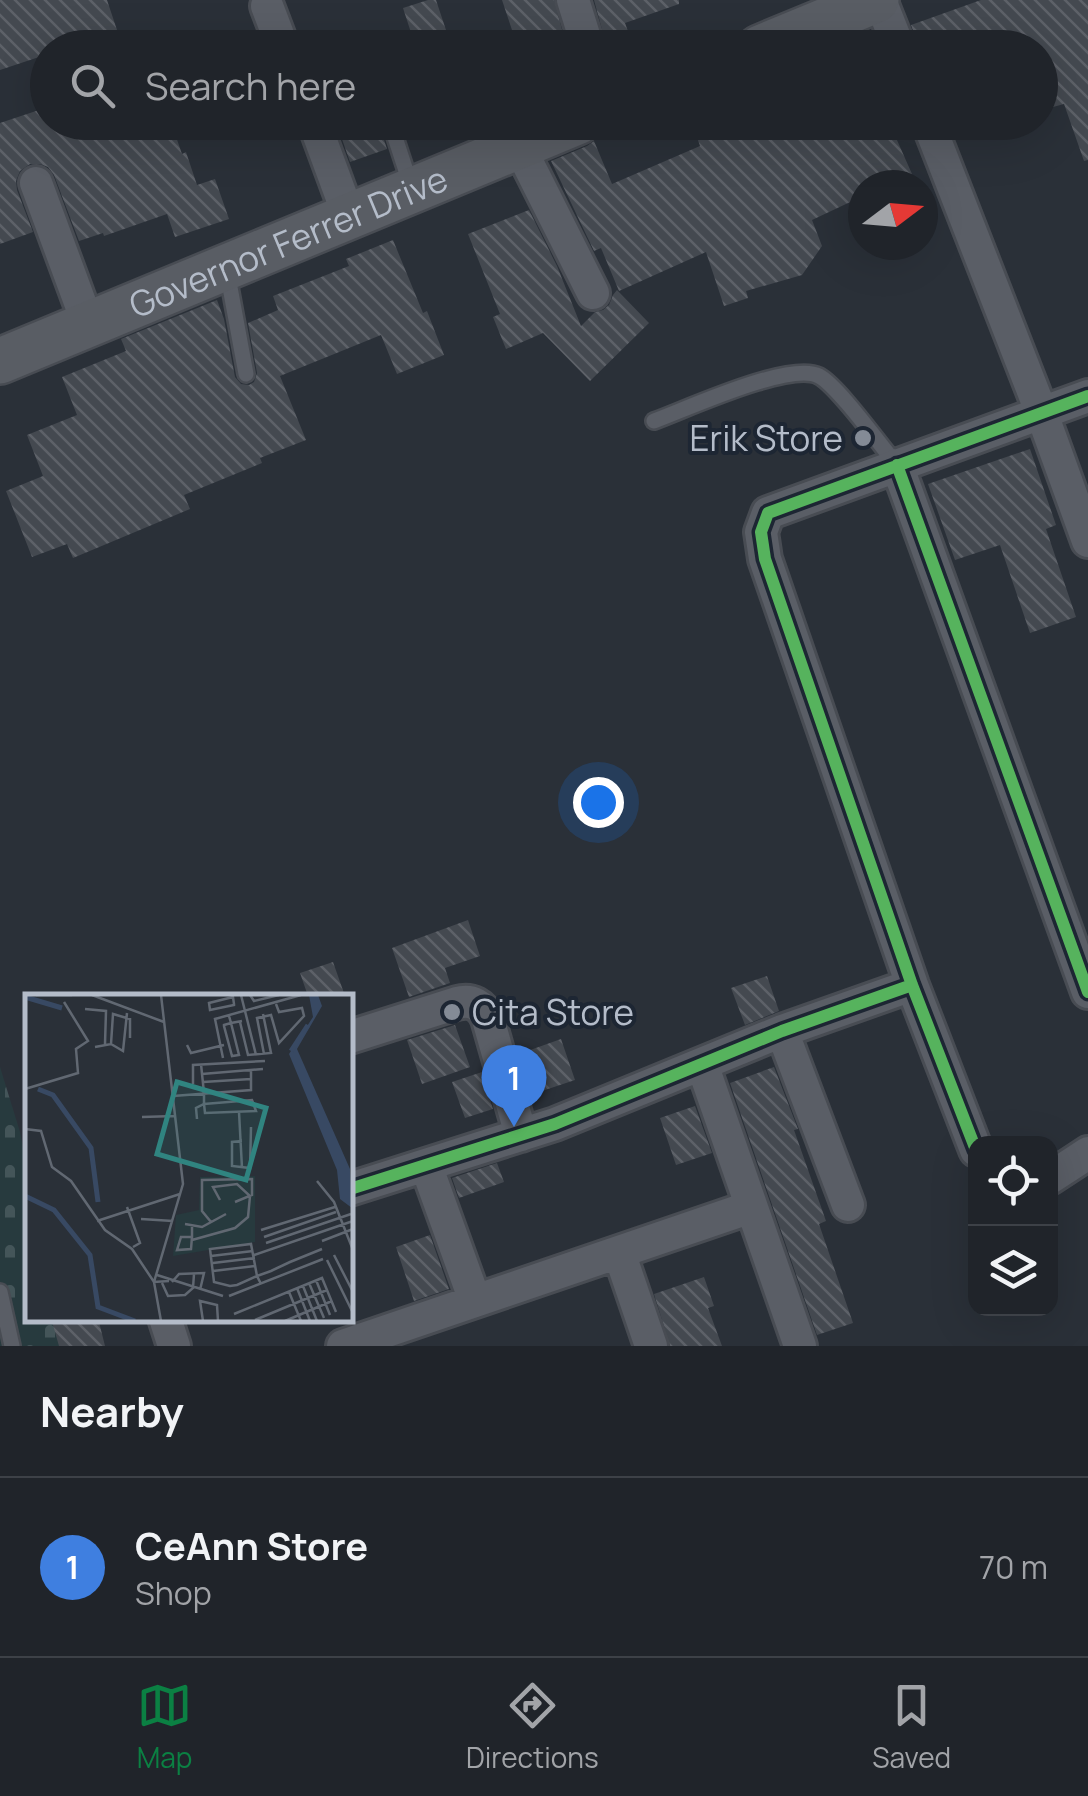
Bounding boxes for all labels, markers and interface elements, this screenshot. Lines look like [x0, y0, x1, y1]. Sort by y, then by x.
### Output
search box [30, 30, 1058, 140]
icon: search [65, 58, 120, 113]
text: Search here [145, 59, 356, 111]
street label: Governor Ferrer Drive [122, 154, 455, 329]
north arrow [848, 170, 938, 260]
place label: Erik Store [690, 414, 843, 462]
marker: Erik Store [852, 427, 874, 449]
your location [573, 777, 624, 828]
place label: Cita Store [472, 988, 634, 1036]
inset map [25, 994, 352, 1321]
marker: Cita Store [441, 1001, 463, 1023]
pin: 1 [482, 1044, 546, 1127]
map controls [968, 1136, 1058, 1316]
button: locate [968, 1136, 1058, 1226]
button: layers [968, 1226, 1058, 1316]
text: Nearby [40, 1382, 184, 1440]
text: CeAnn Store [135, 1519, 368, 1571]
text: 1 [65, 1545, 80, 1589]
text: 70 m [979, 1545, 1048, 1589]
text: Shop [135, 1571, 212, 1615]
tab: Map [137, 1678, 192, 1776]
tab: Directions [466, 1678, 599, 1776]
tab: Saved [872, 1678, 951, 1776]

